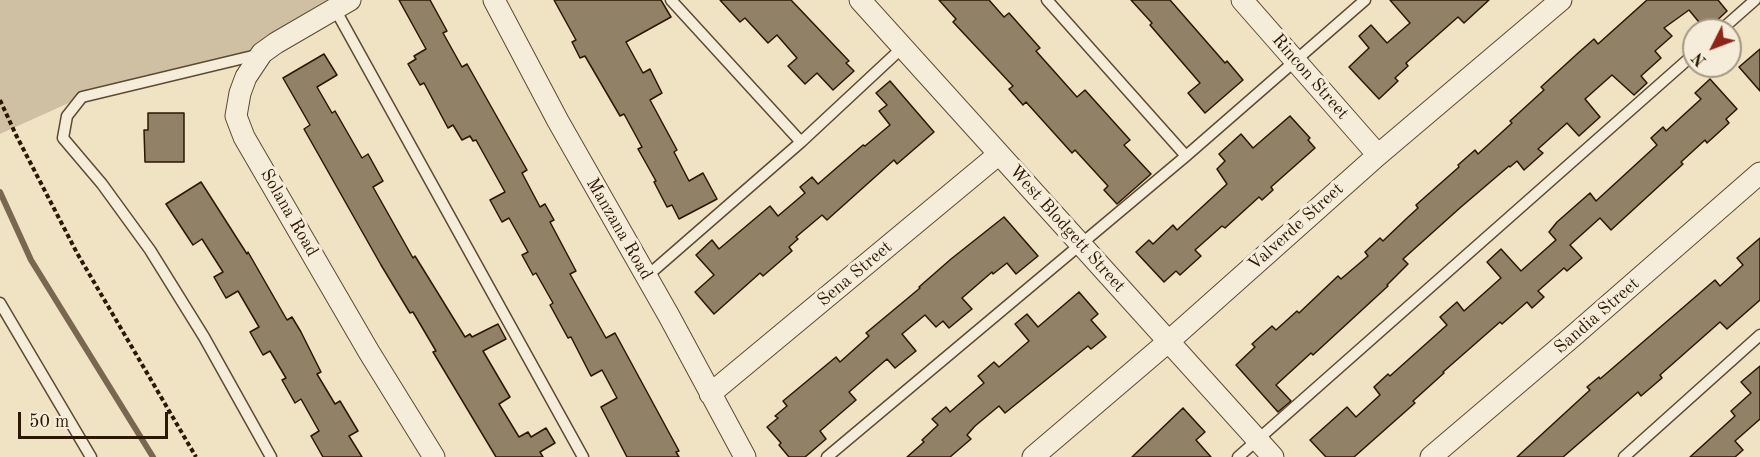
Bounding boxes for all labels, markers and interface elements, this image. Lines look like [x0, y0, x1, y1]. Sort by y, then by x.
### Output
north arrow [1682, 18, 1742, 78]
street label: Rincon Street [1267, 30, 1353, 124]
text: N [1690, 49, 1710, 69]
street label: West Blodgett Street [1004, 161, 1130, 297]
street label: Solana Road [255, 165, 323, 261]
street label: Manzana Road [581, 174, 657, 284]
street label: Valverde Street [1244, 179, 1348, 275]
street label: Sena Street [813, 237, 897, 311]
street label: Sandia Street [1550, 273, 1644, 359]
scale bar [21, 400, 171, 438]
text: 50 m [29, 413, 69, 431]

